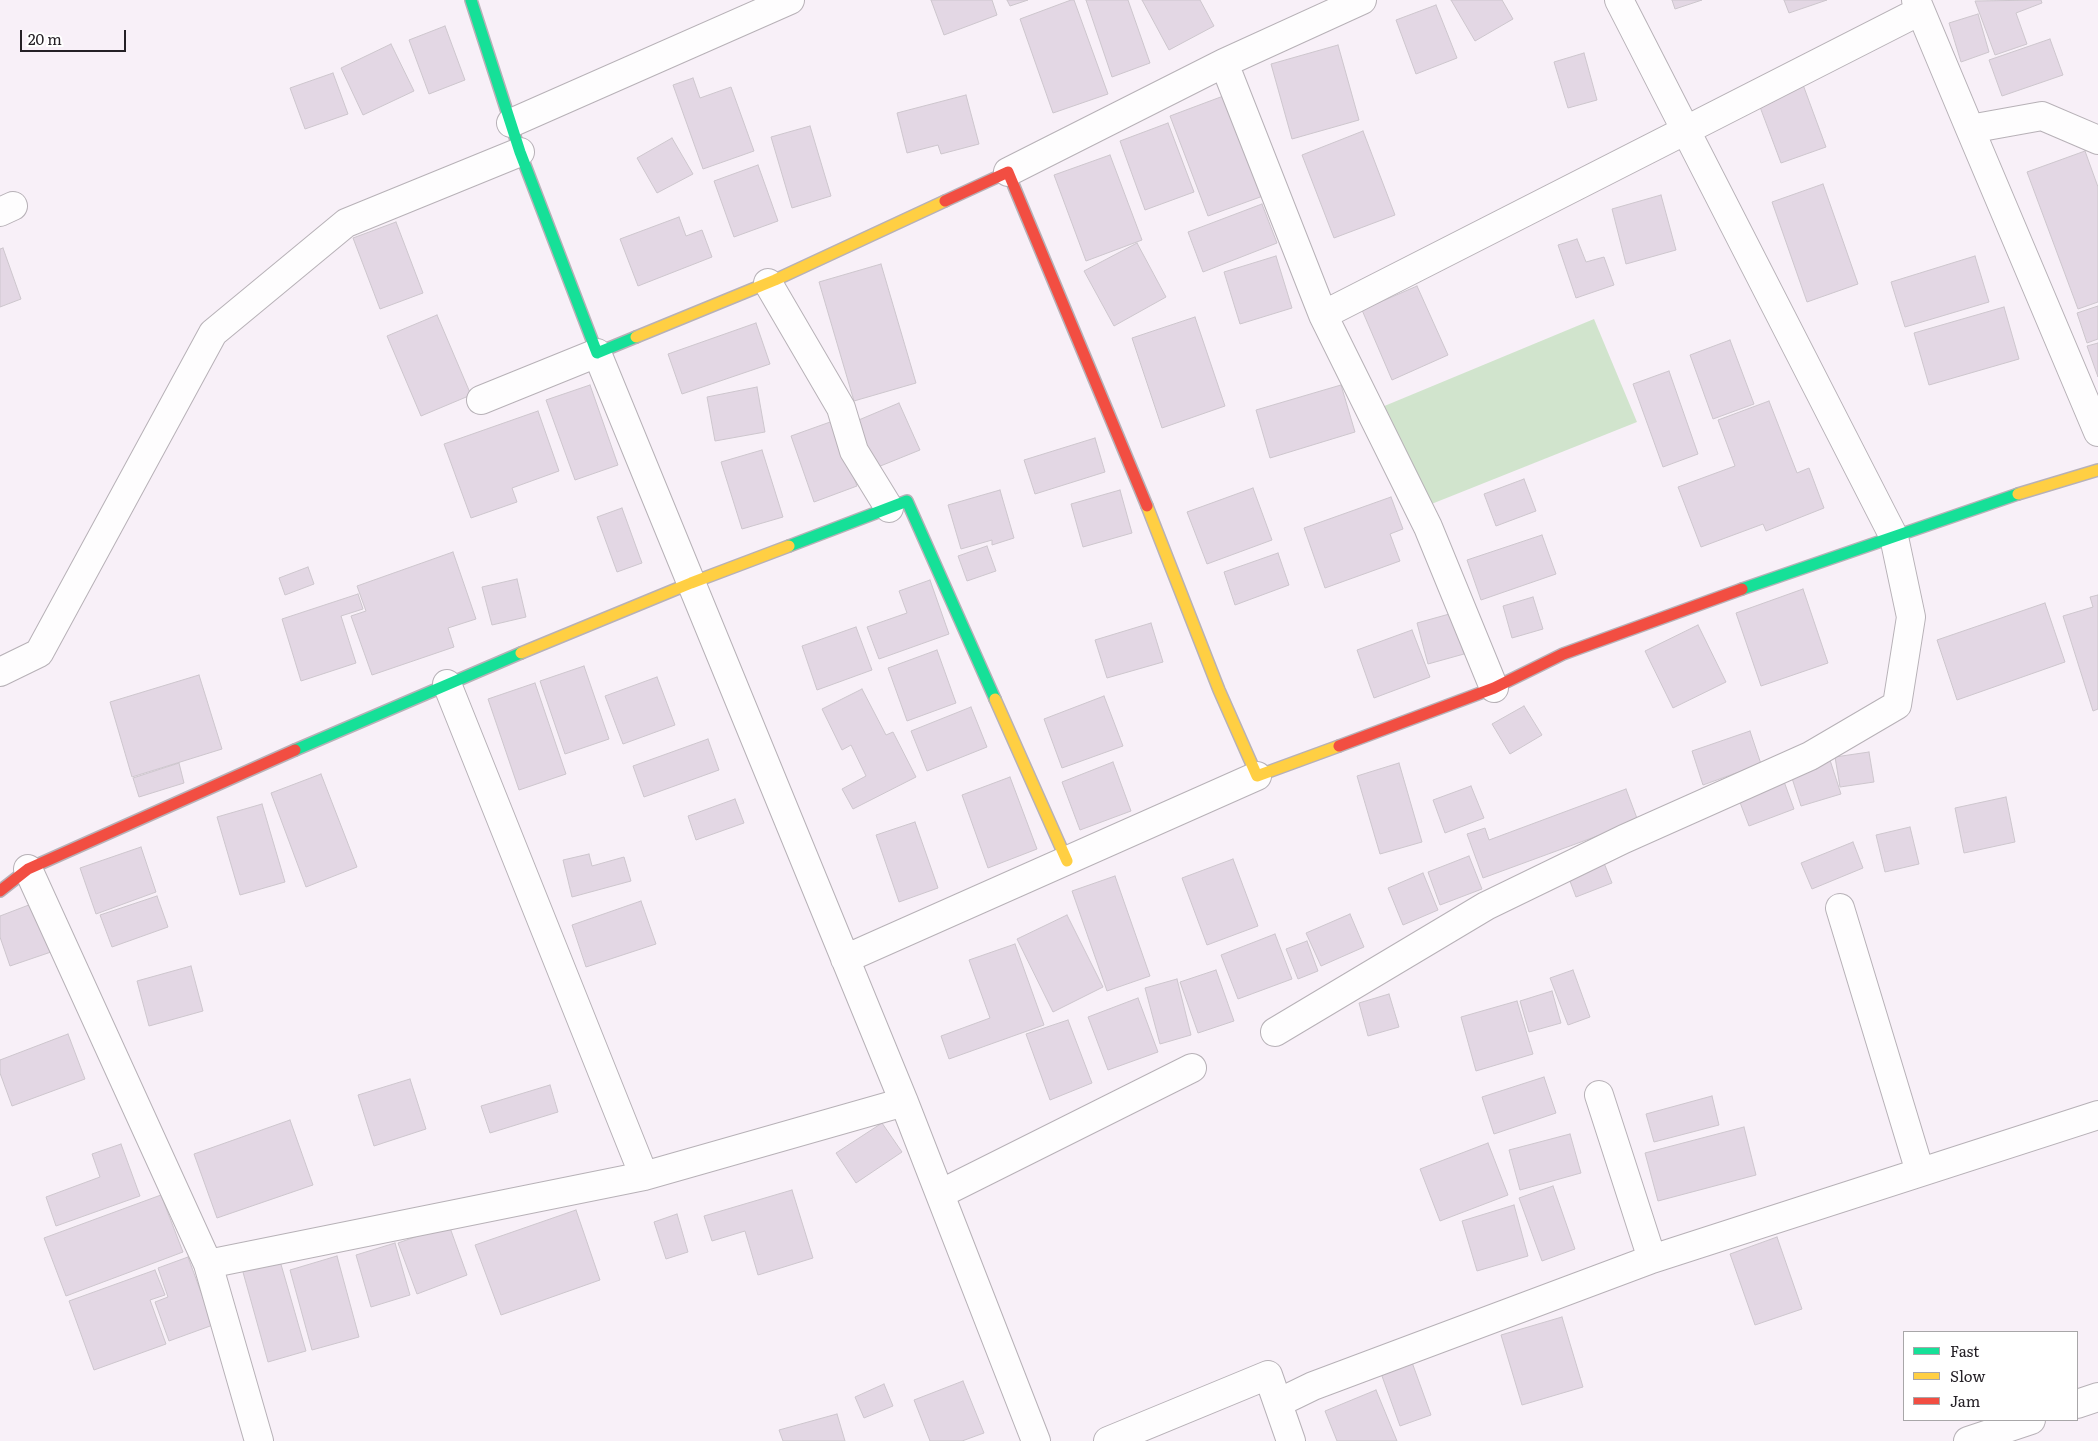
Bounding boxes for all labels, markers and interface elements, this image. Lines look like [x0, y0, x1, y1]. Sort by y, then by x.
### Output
scale bar [22, 20, 129, 52]
text: 20 m [28, 27, 62, 50]
legend [1903, 1331, 2078, 1421]
text: Fast [1950, 1339, 1979, 1362]
text: Slow [1950, 1364, 1985, 1387]
text: Jam [1950, 1389, 1980, 1412]

